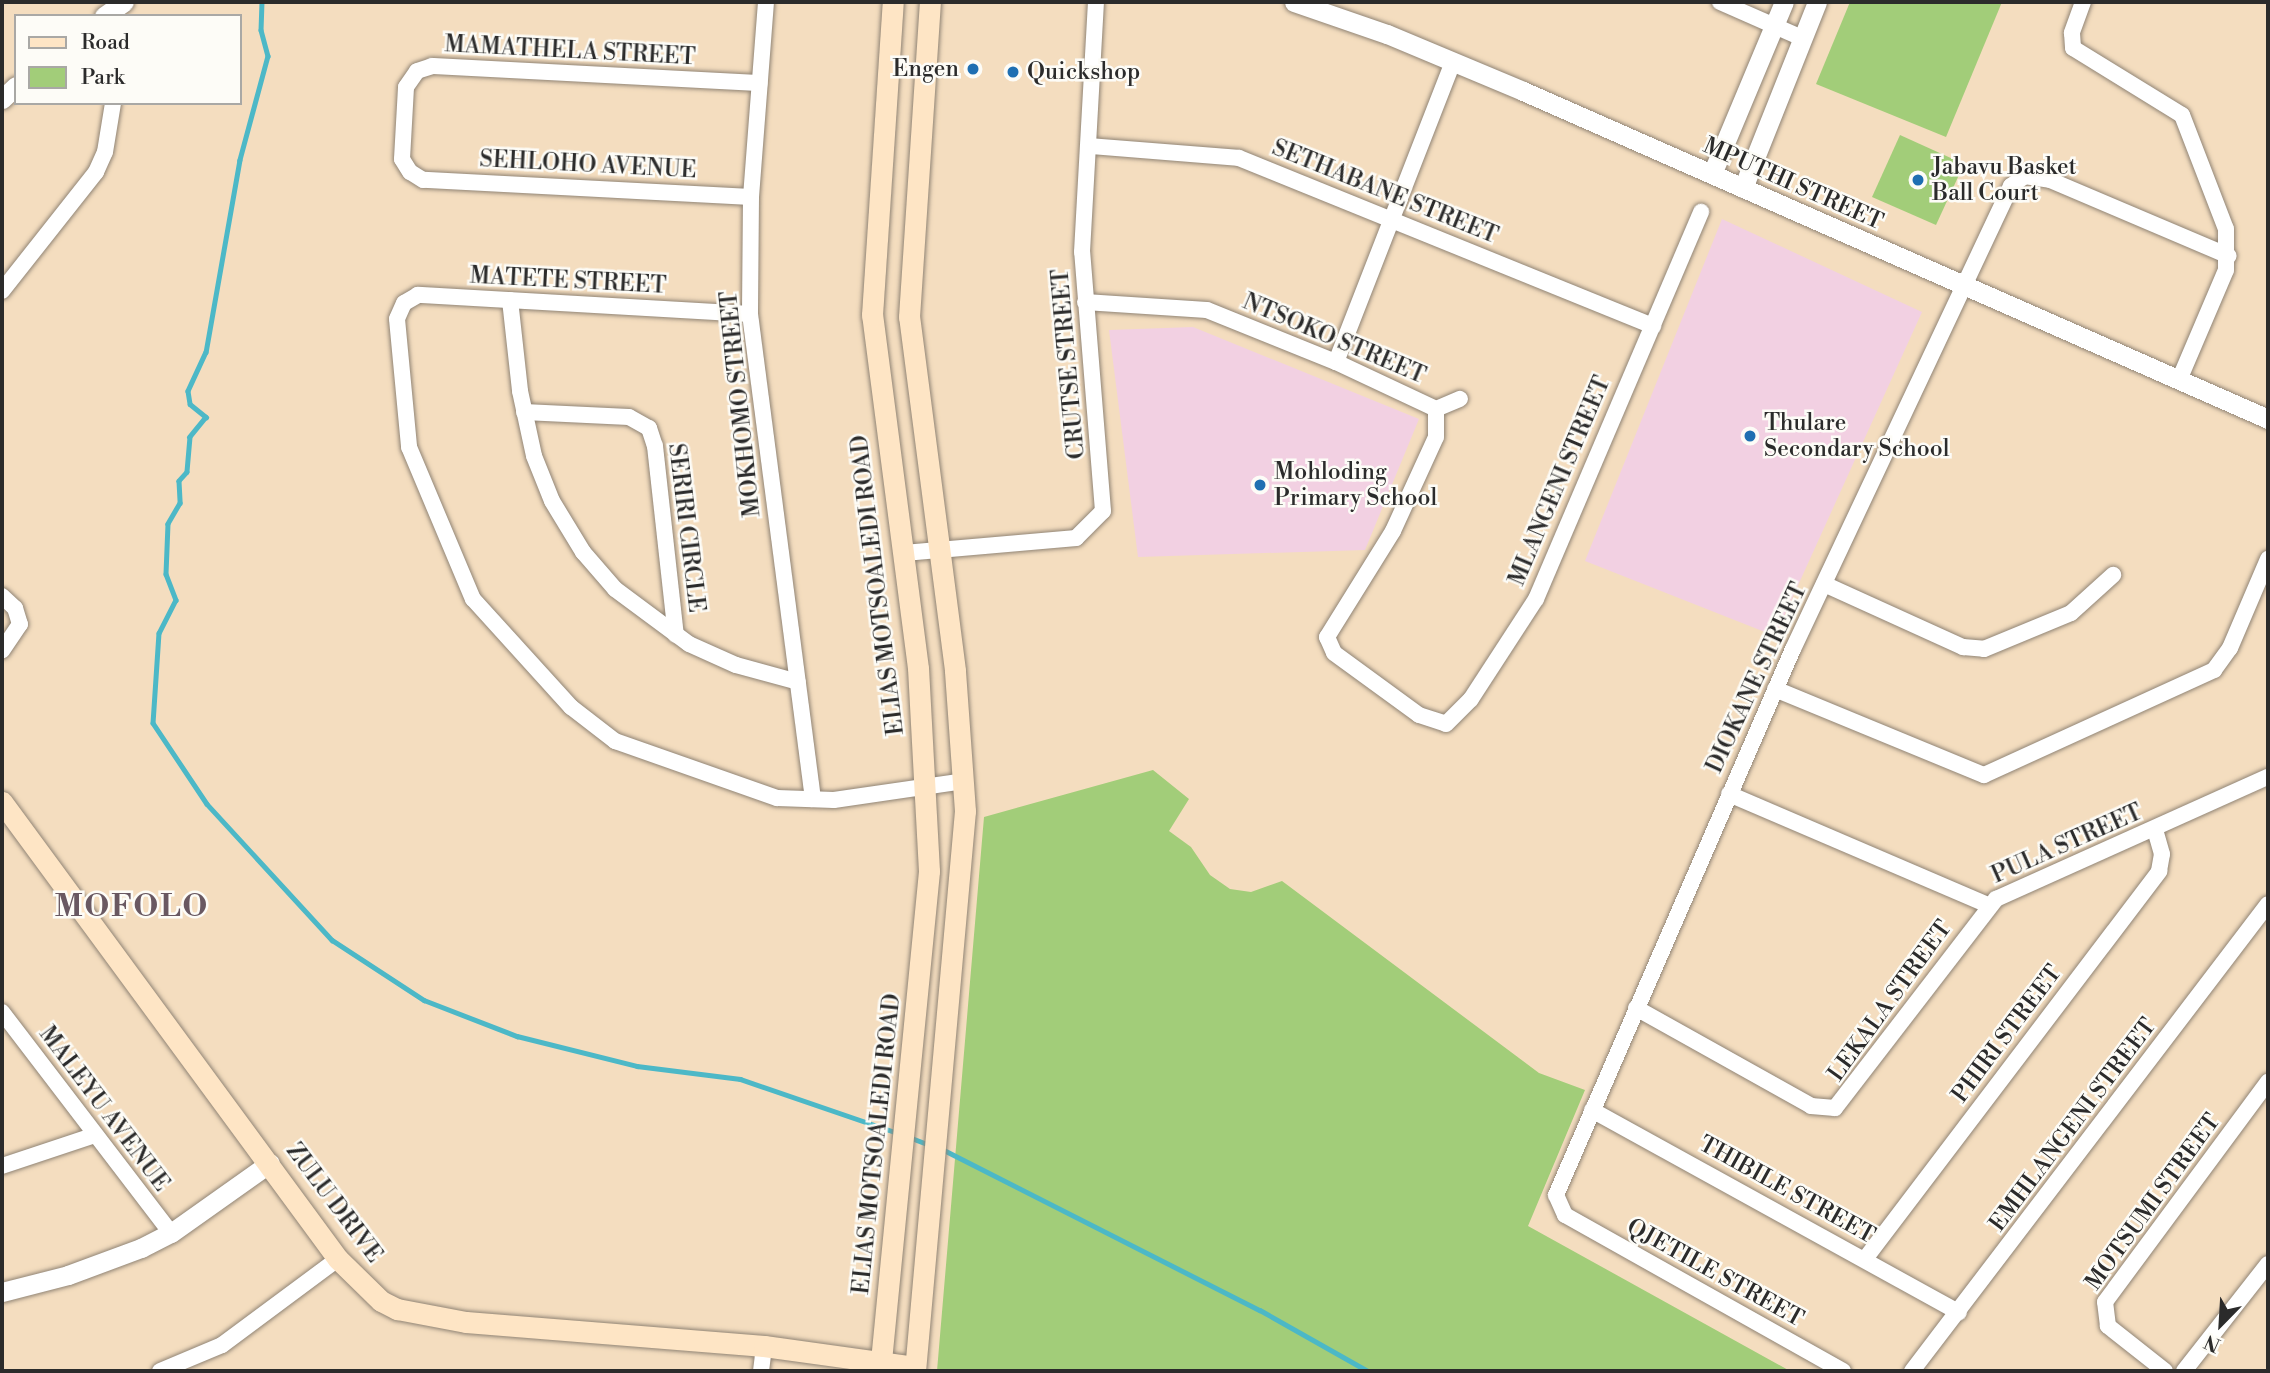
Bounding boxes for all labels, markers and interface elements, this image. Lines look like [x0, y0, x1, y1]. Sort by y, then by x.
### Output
legend [14, 14, 242, 105]
text: Road [81, 30, 130, 56]
street label: MAMATHELA STREET [444, 31, 696, 71]
place label: Engen [892, 55, 959, 83]
place label: Quickshop [1027, 58, 1140, 86]
marker: Engen [965, 61, 981, 77]
marker: Quickshop [1005, 64, 1021, 80]
text: Park [81, 65, 125, 91]
street label: MPUTHI STREET [1699, 132, 1887, 236]
street label: SETHABANE STREET [1268, 134, 1502, 250]
street label: SEHLOHO AVENUE [479, 146, 697, 184]
place label: Jabavu Basket Ball Court [1932, 153, 2077, 207]
marker: Jabavu Basket Ball Court [1910, 172, 1926, 188]
street label: MATETE STREET [469, 262, 667, 300]
street label: CRUTSE STREET [1047, 268, 1091, 460]
street label: NTSOKO STREET [1238, 288, 1430, 390]
street label: MOKHOMO STREET [715, 290, 767, 518]
street label: MLANGENI STREET [1503, 372, 1617, 590]
place label: Thulare Secondary School [1764, 409, 1949, 463]
marker: Thulare Secondary School [1742, 428, 1758, 444]
street label: ELIAS MOTSOALEDI ROAD [846, 433, 910, 737]
street label: SERIRI CIRCLE [662, 442, 710, 614]
place label: Mohloding Primary School [1274, 458, 1437, 512]
marker: Mohloding Primary School [1252, 477, 1268, 493]
street label: DIOKANE STREET [1701, 579, 1813, 777]
street label: PULA STREET [1987, 798, 2147, 890]
district label: MOFOLO [55, 889, 209, 925]
street label: LEKALA STREET [1822, 915, 1958, 1087]
street label: PHIRI STREET [1946, 960, 2068, 1108]
street label: ELIAS MOTSOALEDI ROAD [847, 992, 907, 1296]
street label: EMHLANGENI STREET [1984, 1013, 2162, 1237]
street label: MALEYU AVENUE [33, 1021, 175, 1197]
street label: MOTSUMI STREET [2080, 1108, 2226, 1296]
street label: THIBILE STREET [1694, 1130, 1880, 1250]
street label: ZULU DRIVE [280, 1138, 388, 1268]
street label: QJETILE STREET [1622, 1213, 1808, 1333]
north arrow [2186, 1289, 2256, 1359]
text: N [2201, 1329, 2224, 1357]

